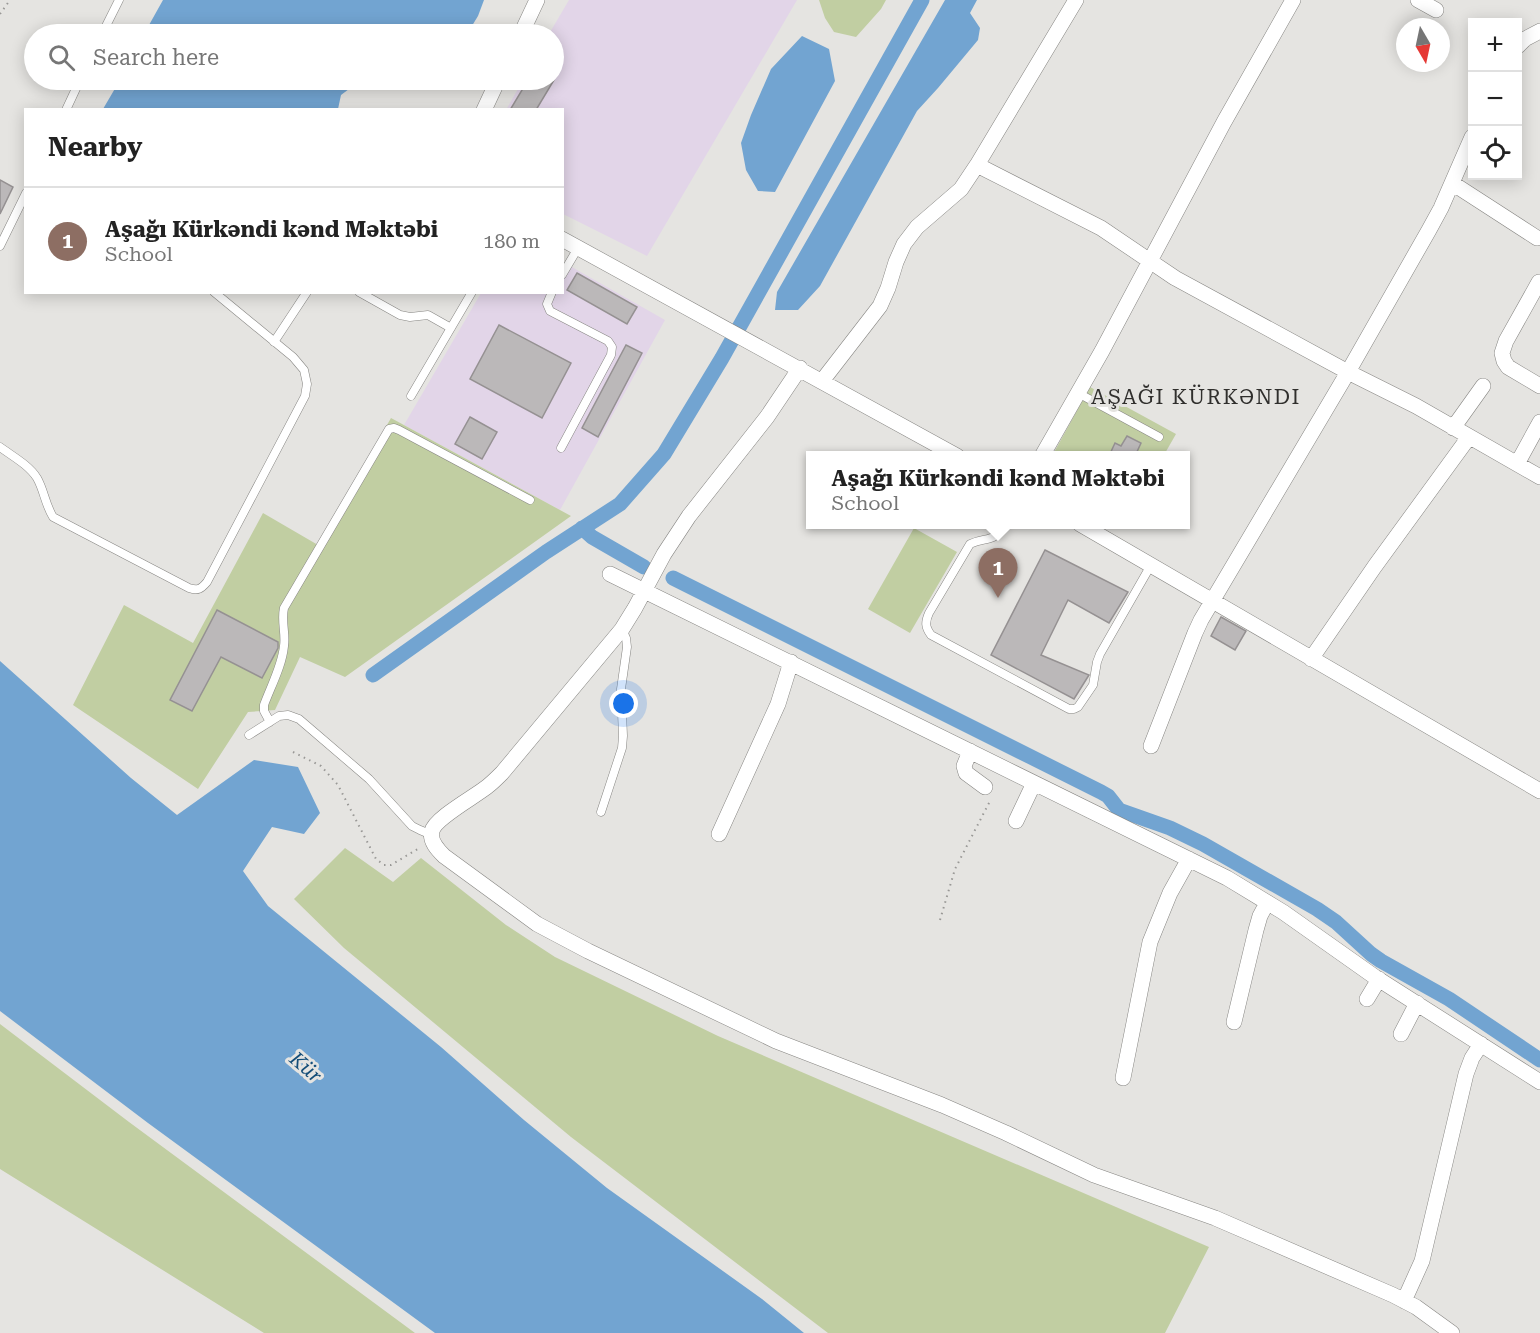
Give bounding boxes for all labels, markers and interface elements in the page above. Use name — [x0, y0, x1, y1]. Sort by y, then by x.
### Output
north arrow — [1396, 18, 1450, 72]
map controls — [1468, 18, 1522, 180]
button: + — [1468, 18, 1522, 72]
search box — [24, 24, 564, 90]
icon: search — [45, 41, 78, 74]
text: Search here — [93, 45, 219, 70]
button: − — [1468, 72, 1522, 126]
button: locate — [1468, 126, 1522, 180]
text: Nearby — [48, 132, 142, 162]
text: Aşağı Kürkəndi kənd Məktəbi — [105, 217, 438, 242]
text: 1 — [62, 229, 73, 253]
text: 180 m — [483, 229, 540, 253]
text: School — [105, 242, 173, 266]
district label: AŞAĞI KÜRKƏNDI — [1091, 384, 1301, 409]
popup — [806, 451, 1190, 529]
text: Aşağı Kürkəndi kənd Məktəbi — [831, 466, 1165, 491]
text: School — [831, 491, 899, 515]
pin: 1 — [978, 548, 1018, 598]
your location — [609, 689, 638, 718]
water label: Kür — [284, 1046, 327, 1088]

